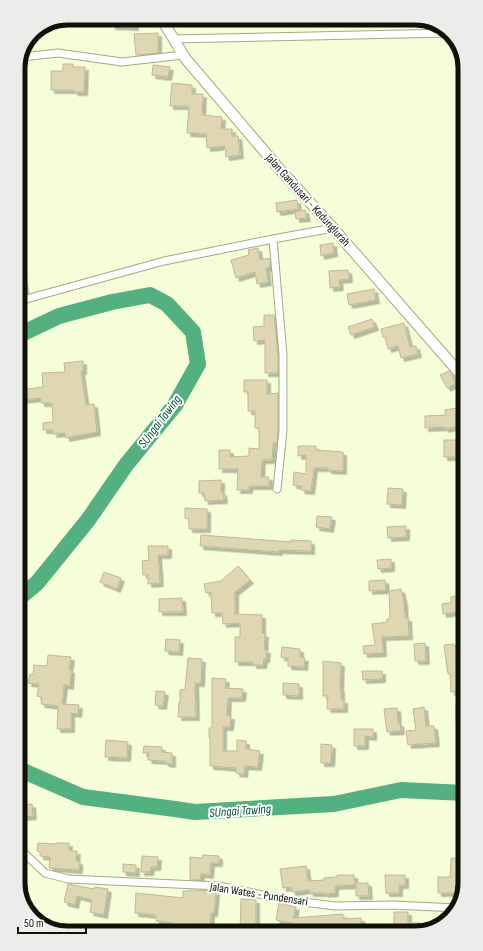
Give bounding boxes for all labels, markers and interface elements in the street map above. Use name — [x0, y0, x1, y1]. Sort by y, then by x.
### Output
street label: Jalan Gandusari - Kedunglurah — [261, 150, 353, 250]
water label: SUngai Tawing — [135, 391, 185, 451]
water label: SUngai Tawing — [209, 801, 272, 821]
street label: Jalan Wates - Pundensari — [208, 879, 309, 910]
scale bar — [18, 909, 86, 935]
text: 50 m — [24, 916, 44, 931]

